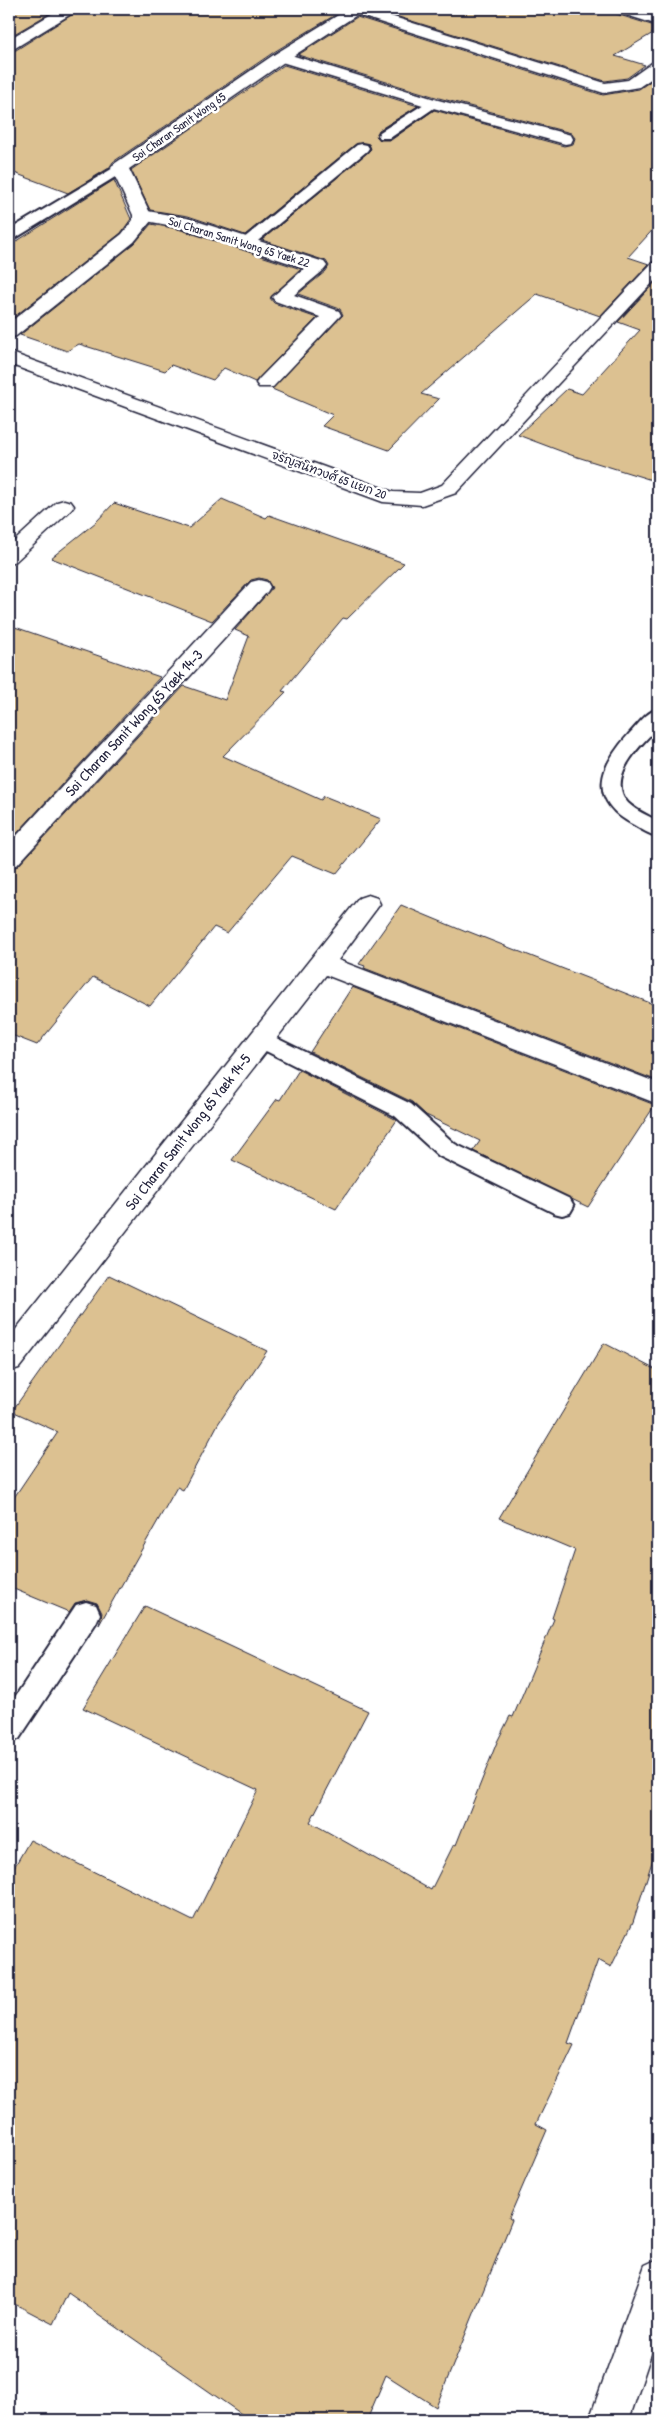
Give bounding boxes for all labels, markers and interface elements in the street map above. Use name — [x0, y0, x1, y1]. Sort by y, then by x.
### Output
street label: Soi Charan Sanit Wong 65 — [129, 88, 229, 165]
street label: Soi Charan Sanit Wong 65 Yaek 22 — [166, 212, 312, 271]
street label: จรัญสนิทวงศ์ 65 แยก 20 — [269, 446, 389, 503]
street label: Soi Charan Sanit Wong 65 Yaek 14-3 — [60, 645, 207, 801]
street label: Soi Charan Sanit Wong 65 Yaek 14-5 — [120, 1049, 256, 1214]

